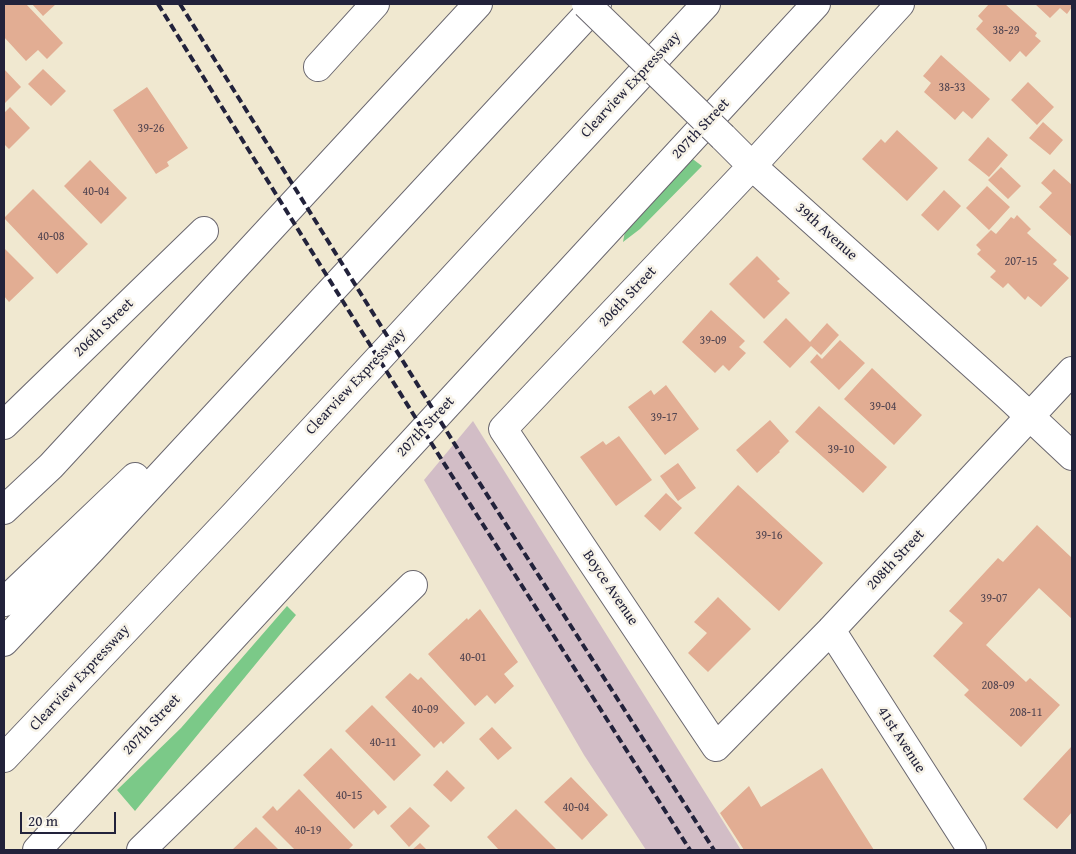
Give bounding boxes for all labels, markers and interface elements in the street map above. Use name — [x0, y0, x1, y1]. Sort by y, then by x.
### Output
house number: 38-29 — [992, 24, 1020, 38]
street label: Clearview Expressway — [577, 28, 685, 142]
house number: 38-33 — [938, 81, 966, 95]
street label: 207th Street — [668, 95, 734, 163]
house number: 39-26 — [137, 122, 165, 136]
house number: 40-04 — [82, 185, 110, 199]
street label: 39th Avenue — [791, 199, 861, 265]
house number: 40-08 — [37, 230, 65, 244]
house number: 207-15 — [1004, 255, 1038, 269]
street label: 206th Street — [595, 263, 661, 331]
street label: 206th Street — [70, 295, 138, 361]
street label: Clearview Expressway — [302, 325, 410, 439]
house number: 39-09 — [699, 334, 727, 348]
street label: 207th Street — [393, 393, 459, 461]
house number: 39-04 — [869, 400, 897, 414]
house number: 39-17 — [650, 411, 678, 425]
house number: 39-10 — [827, 443, 855, 457]
street label: 208th Street — [863, 526, 929, 594]
house number: 39-16 — [755, 529, 783, 543]
street label: Boyce Avenue — [578, 547, 642, 629]
house number: 39-07 — [980, 592, 1008, 606]
street label: Clearview Expressway — [26, 621, 134, 735]
house number: 40-01 — [459, 651, 487, 665]
house number: 208-09 — [981, 679, 1015, 693]
street label: 207th Street — [119, 691, 185, 759]
house number: 40-09 — [411, 703, 439, 717]
street label: 41st Avenue — [873, 704, 929, 776]
house number: 208-11 — [1009, 706, 1043, 720]
house number: 40-11 — [369, 736, 397, 750]
house number: 40-15 — [335, 789, 363, 803]
house number: 40-04 — [562, 801, 590, 815]
scale bar — [22, 802, 119, 834]
text: 20 m — [28, 810, 58, 831]
house number: 40-19 — [294, 824, 322, 838]

